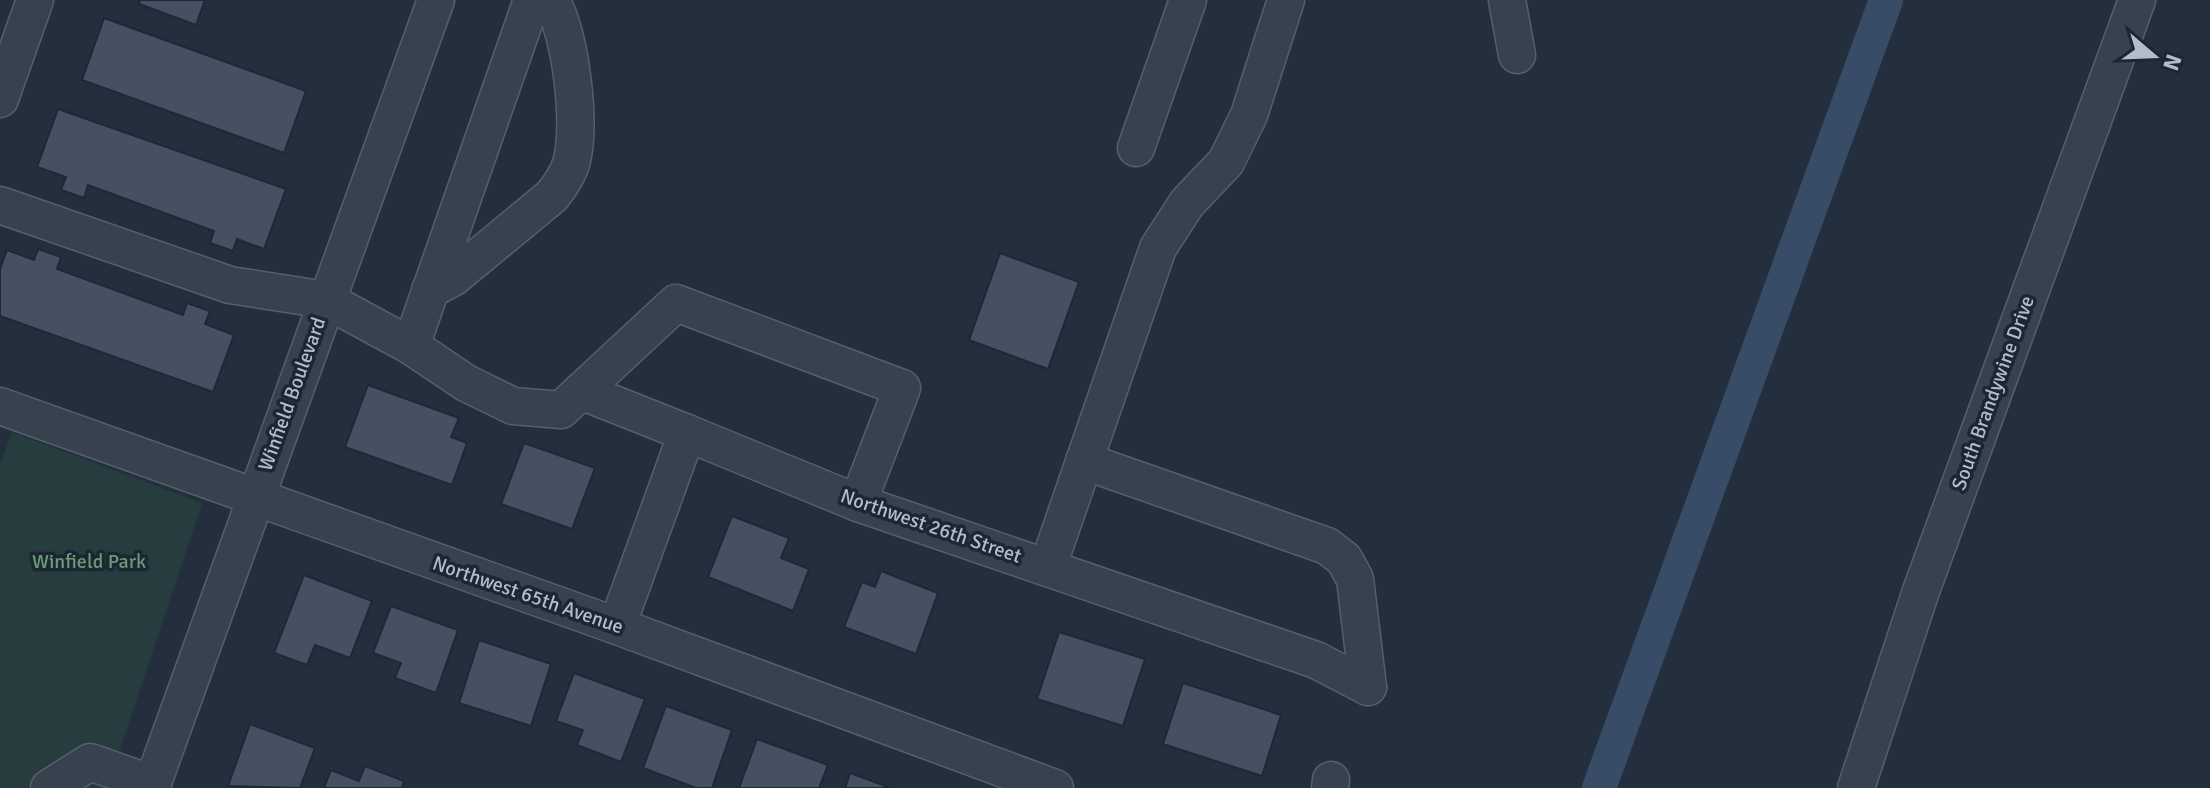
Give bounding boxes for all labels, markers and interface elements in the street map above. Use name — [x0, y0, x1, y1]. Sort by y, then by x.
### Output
north arrow — [2114, 16, 2194, 96]
text: N — [2157, 51, 2188, 74]
street label: South Brandywine Drive — [1946, 292, 2040, 494]
street label: Winfield Boulevard — [253, 314, 331, 474]
street label: Northwest 26th Street — [837, 483, 1025, 569]
park label: Winfield Park — [32, 549, 146, 574]
street label: Northwest 65th Avenue — [429, 551, 627, 639]

